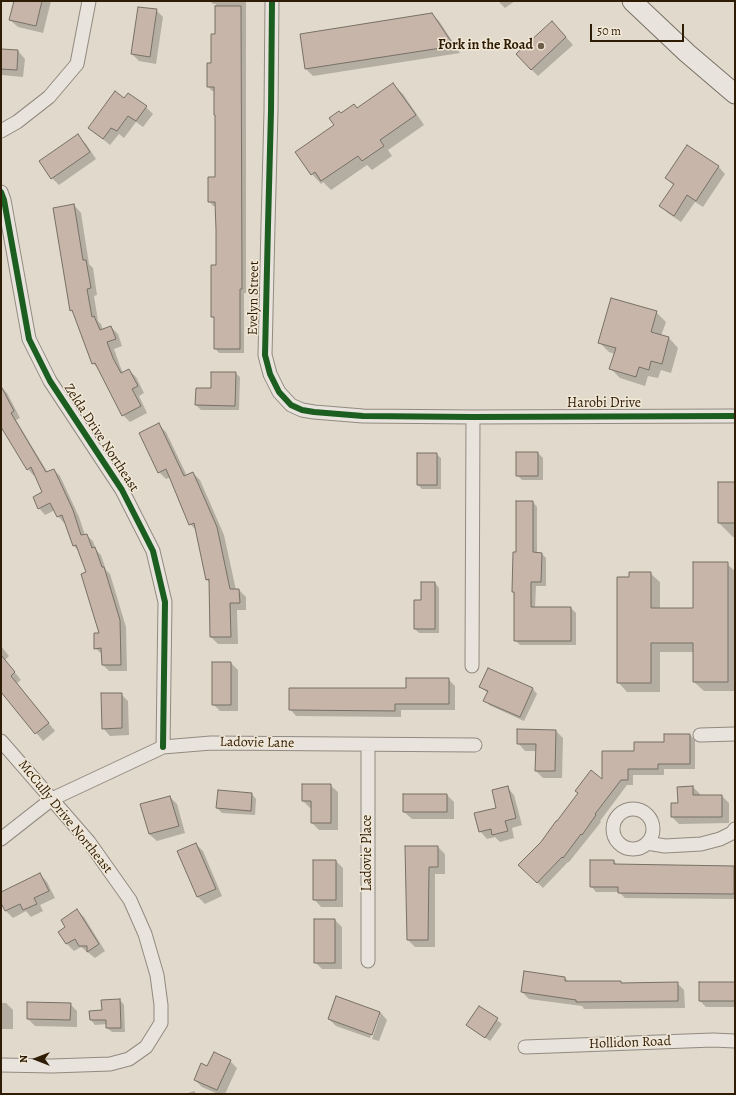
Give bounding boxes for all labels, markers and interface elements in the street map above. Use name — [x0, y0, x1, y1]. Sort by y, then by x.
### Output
scale bar — [592, 16, 686, 42]
text: 50 m — [597, 23, 621, 39]
place label: Fork in the Road — [438, 38, 533, 54]
marker: Fork in the Road — [536, 41, 546, 51]
street label: Evelyn Street — [245, 261, 263, 335]
street label: Zelda Drive Northeast — [60, 381, 142, 495]
street label: Harobi Drive — [567, 396, 641, 412]
street label: Ladovie Lane — [220, 734, 294, 752]
street label: McCully Drive Northeast — [14, 757, 116, 877]
street label: Ladovie Place — [360, 815, 376, 891]
street label: Hollidon Road — [589, 1033, 671, 1053]
north arrow — [16, 1039, 56, 1079]
text: N — [16, 1055, 31, 1063]

